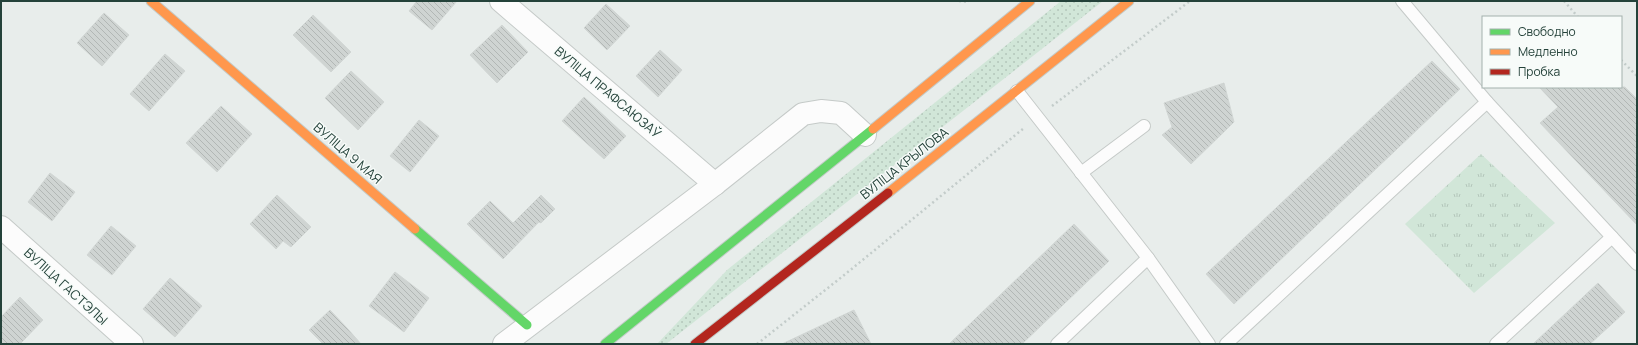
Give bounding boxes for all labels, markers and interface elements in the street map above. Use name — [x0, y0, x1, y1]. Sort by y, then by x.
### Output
legend — [1482, 16, 1622, 88]
text: Свободно — [1518, 23, 1576, 40]
street label: ВУЛІЦА ПРАФСАЮЗАЎ — [551, 42, 665, 142]
text: Медленно — [1518, 43, 1578, 60]
text: Пробка — [1518, 63, 1560, 80]
street label: ВУЛІЦА 9 МАЯ — [310, 118, 386, 188]
street label: ВУЛІЦА КРЫЛОВА — [856, 123, 952, 203]
street label: ВУЛІЦА ГАСТЭЛЫ — [20, 244, 112, 328]

